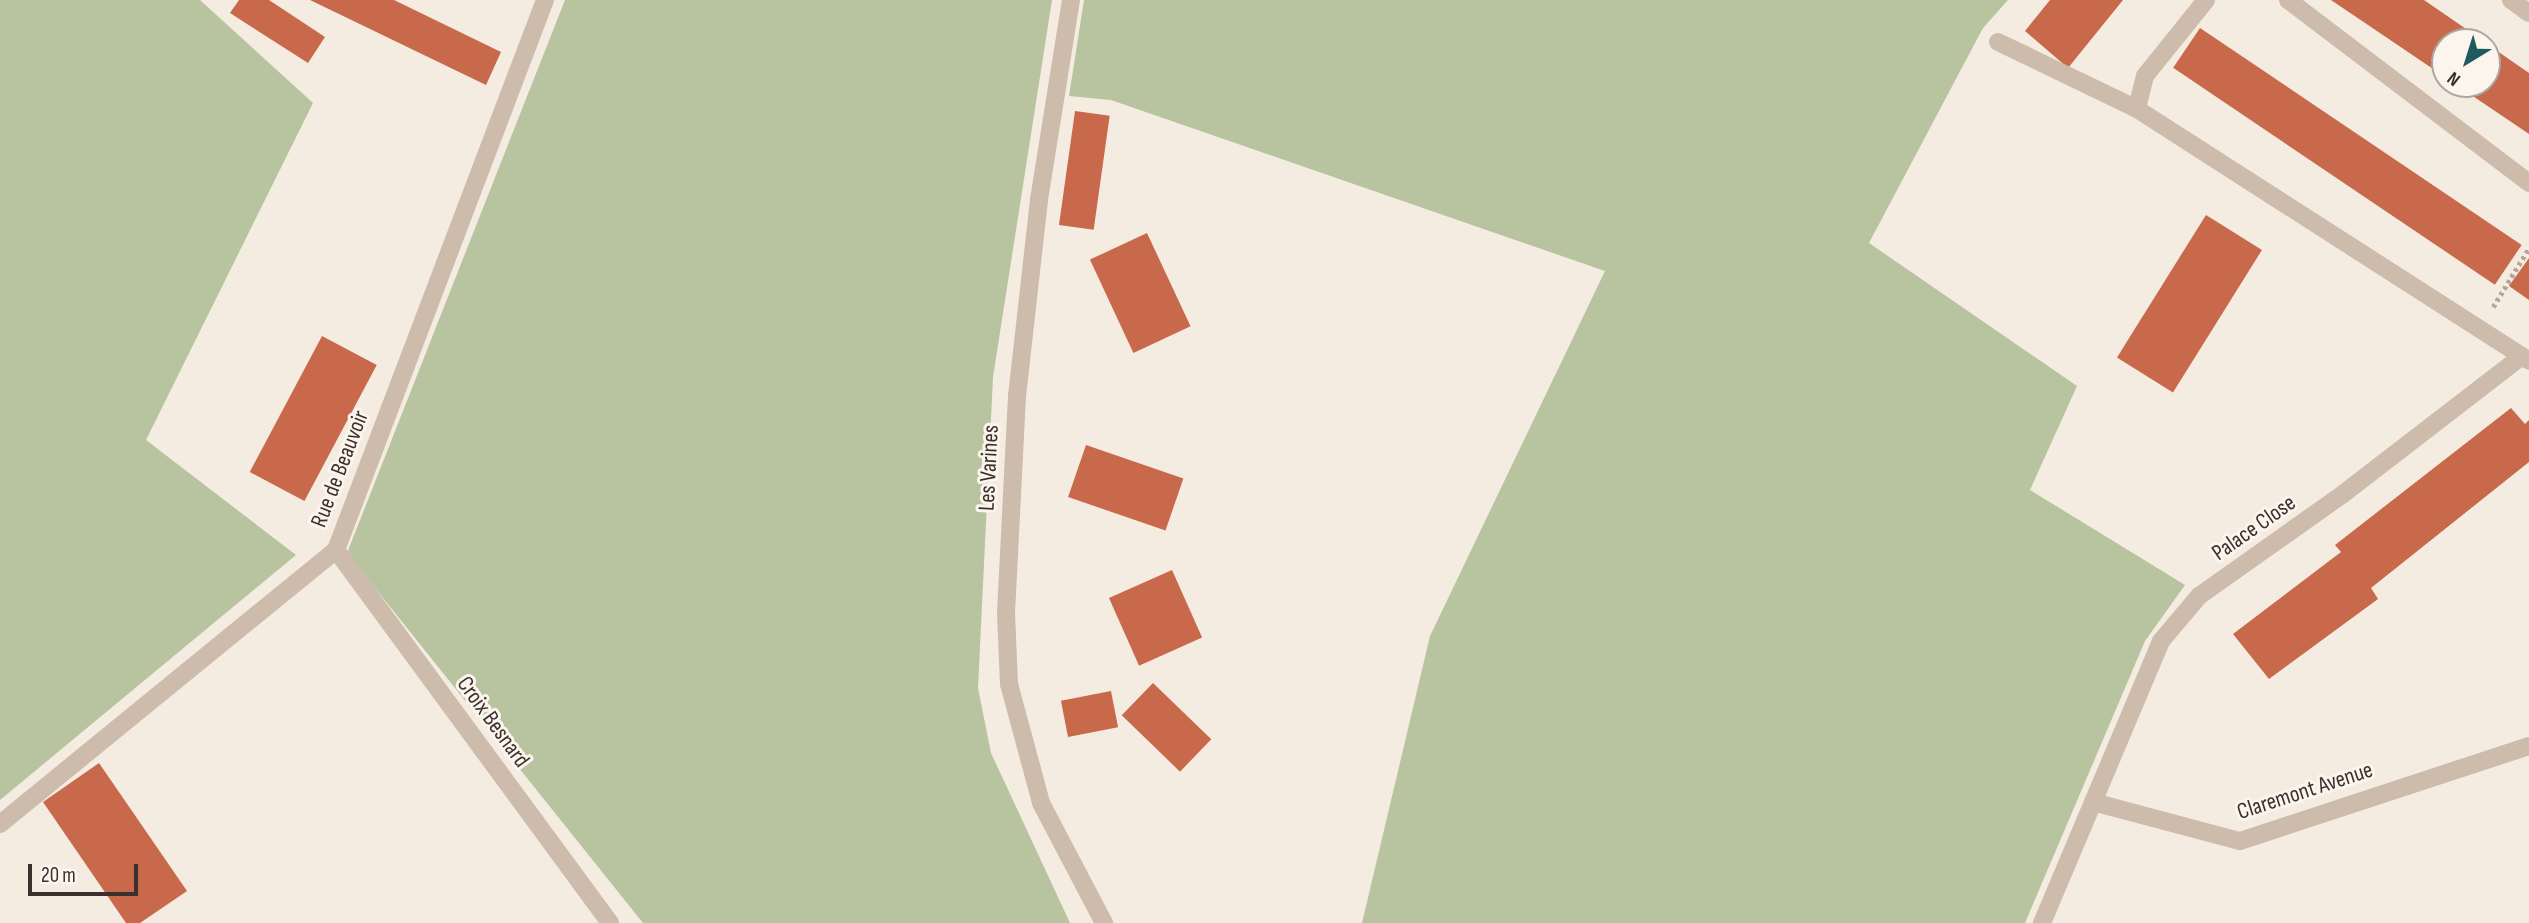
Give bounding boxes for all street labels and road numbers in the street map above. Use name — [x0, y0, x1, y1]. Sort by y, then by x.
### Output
street label: Rue de Beauvoir — [305, 407, 375, 531]
street label: Les Varines — [973, 424, 1005, 512]
street label: Palace Close — [2207, 489, 2301, 567]
street label: Croix Besnard — [451, 671, 535, 773]
street label: Claremont Avenue — [2234, 756, 2376, 826]

